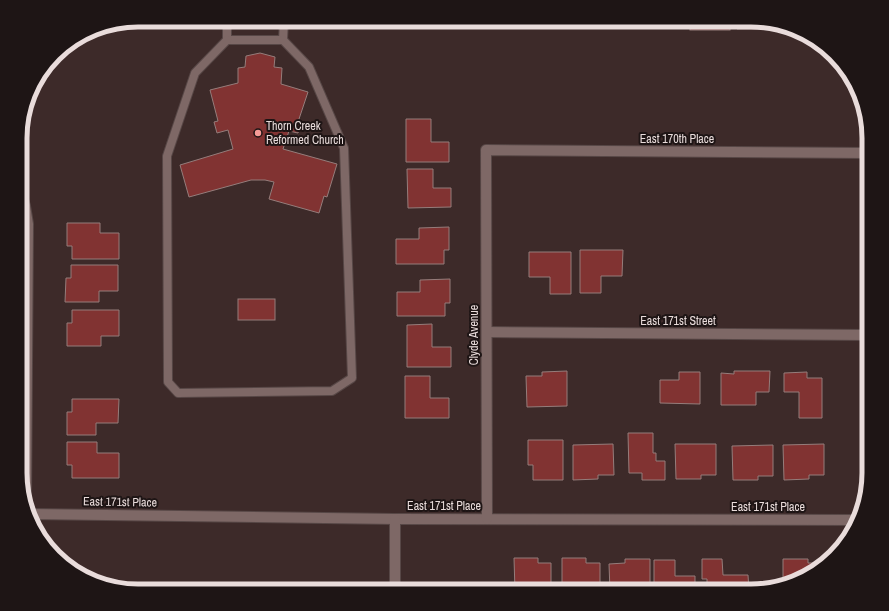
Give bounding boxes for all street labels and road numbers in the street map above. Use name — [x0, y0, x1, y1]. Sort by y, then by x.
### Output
street label: East 170th Place — [640, 131, 714, 147]
street label: Clyde Avenue — [466, 305, 482, 365]
street label: East 171st Street — [640, 313, 716, 329]
street label: East 171st Place — [83, 493, 157, 511]
street label: East 171st Place — [407, 498, 481, 514]
street label: East 171st Place — [731, 499, 805, 515]

